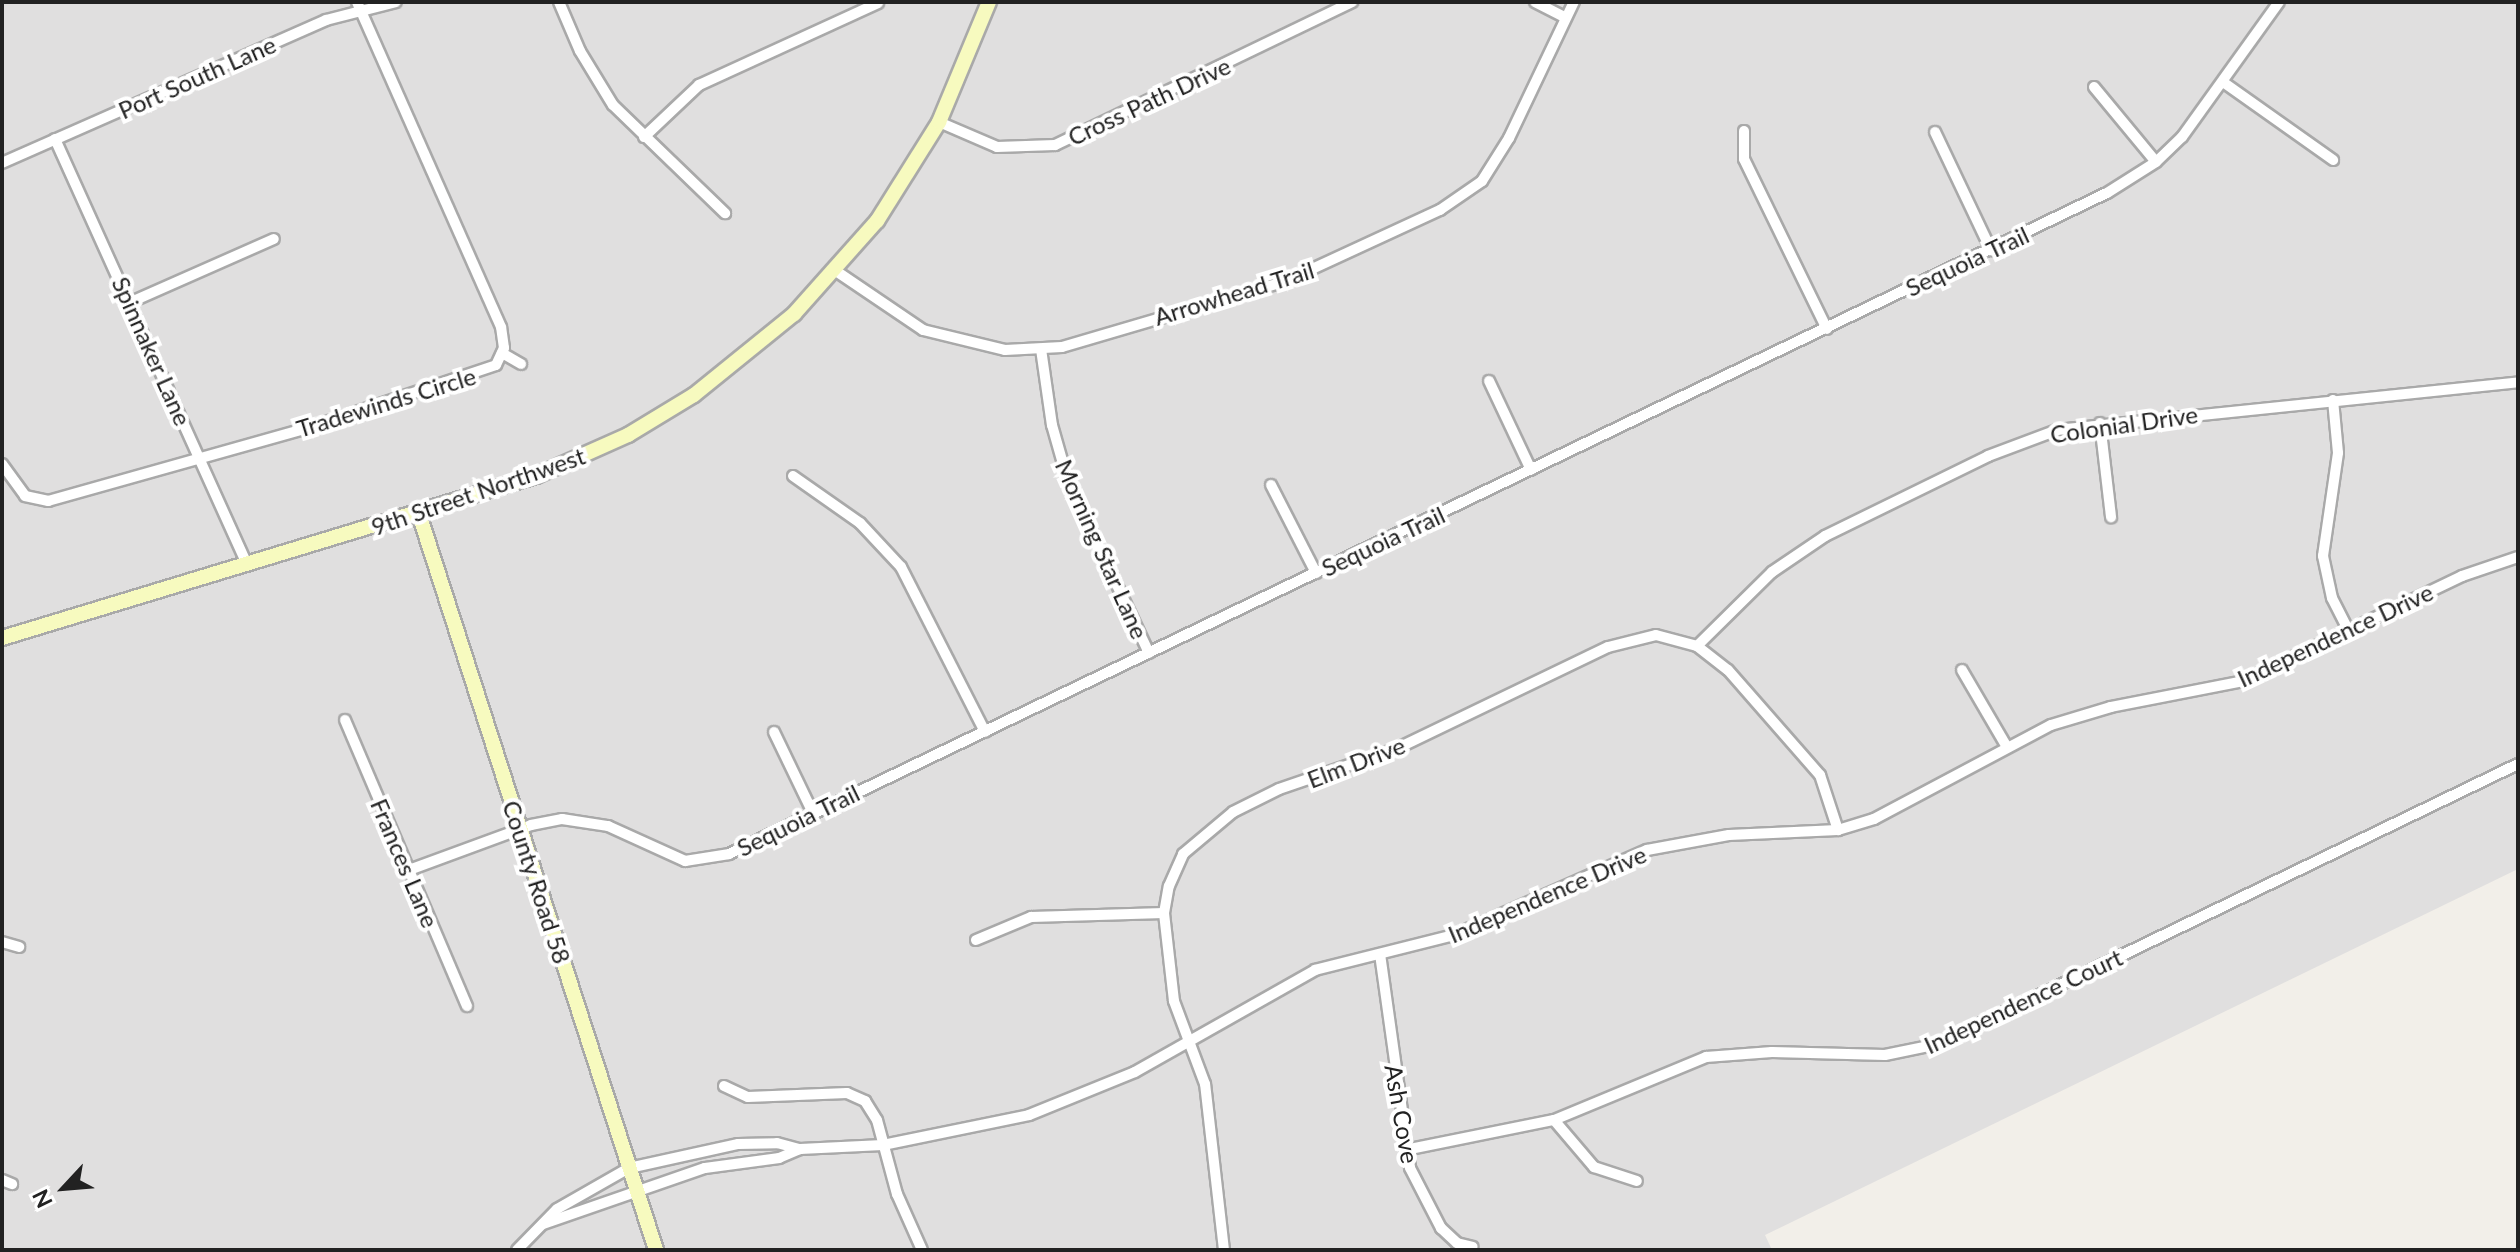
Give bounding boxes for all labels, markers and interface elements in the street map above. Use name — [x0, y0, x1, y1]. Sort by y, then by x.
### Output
street label: Port South Lane — [114, 29, 280, 125]
street label: Cross Path Drive — [1063, 51, 1235, 151]
street label: Sequoia Trail — [1901, 220, 2033, 302]
street label: Arrowhead Trail — [1150, 255, 1318, 331]
street label: Spinnaker Lane — [106, 272, 198, 430]
street label: Tradewinds Circle — [293, 361, 479, 443]
street label: Colonial Drive — [2048, 399, 2200, 449]
street label: 9th Street Northwest — [367, 441, 589, 541]
street label: Morning Star Lane — [1049, 455, 1155, 643]
street label: Sequoia Trail — [1317, 500, 1449, 582]
street label: Independence Drive — [2233, 577, 2437, 693]
street label: Elm Drive — [1303, 730, 1409, 794]
street label: Sequoia Trail — [732, 778, 864, 862]
street label: Frances Lane — [365, 794, 445, 932]
street label: County Road 58 — [497, 797, 577, 967]
street label: Independence Drive — [1444, 839, 1650, 949]
street label: Independence Court — [1919, 942, 2127, 1060]
street label: Ash Cove — [1379, 1062, 1425, 1166]
north arrow — [24, 1148, 104, 1228]
text: N — [26, 1185, 58, 1212]

